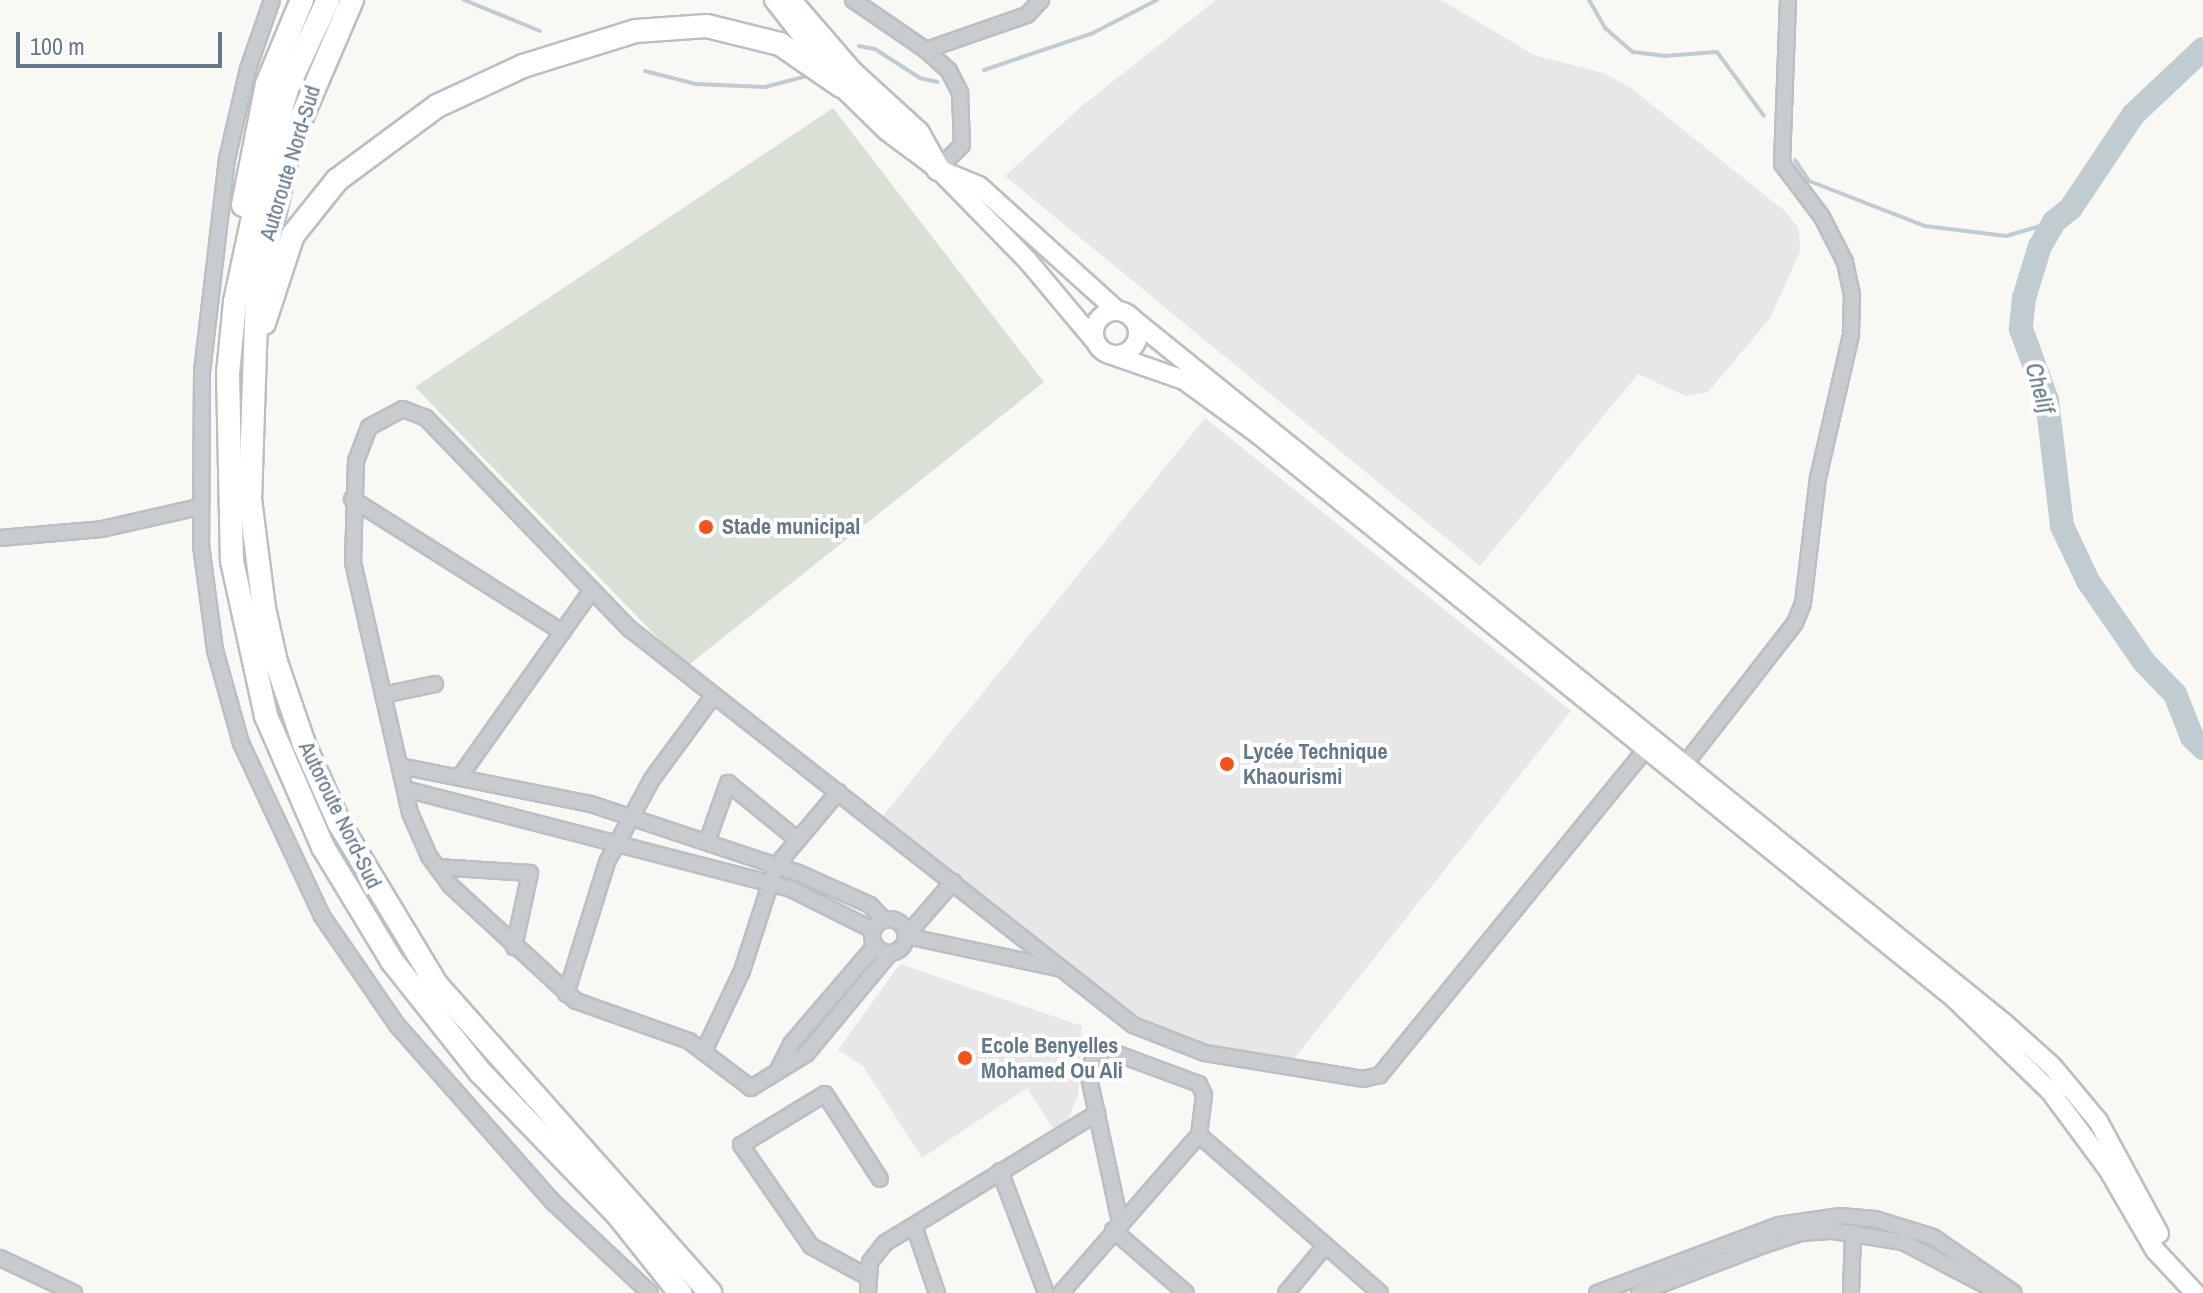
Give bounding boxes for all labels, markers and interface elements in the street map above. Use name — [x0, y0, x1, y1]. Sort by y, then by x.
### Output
scale bar — [20, 16, 226, 66]
text: 100 m — [30, 30, 85, 62]
street label: Autoroute Nord-Sud — [254, 82, 326, 244]
water label: Chelif — [2019, 359, 2061, 417]
place label: Stade municipal — [722, 514, 860, 540]
marker: Stade municipal — [697, 518, 715, 536]
street label: Autoroute Nord-Sud — [293, 737, 387, 893]
place label: Lycée Technique Khaourismi — [1243, 738, 1387, 790]
marker: Lycée Technique Khaourismi — [1218, 755, 1236, 773]
place label: Ecole Benyelles Mohamed Ou Ali — [981, 1032, 1123, 1084]
marker: Ecole Benyelles Mohamed Ou Ali — [956, 1049, 974, 1067]

